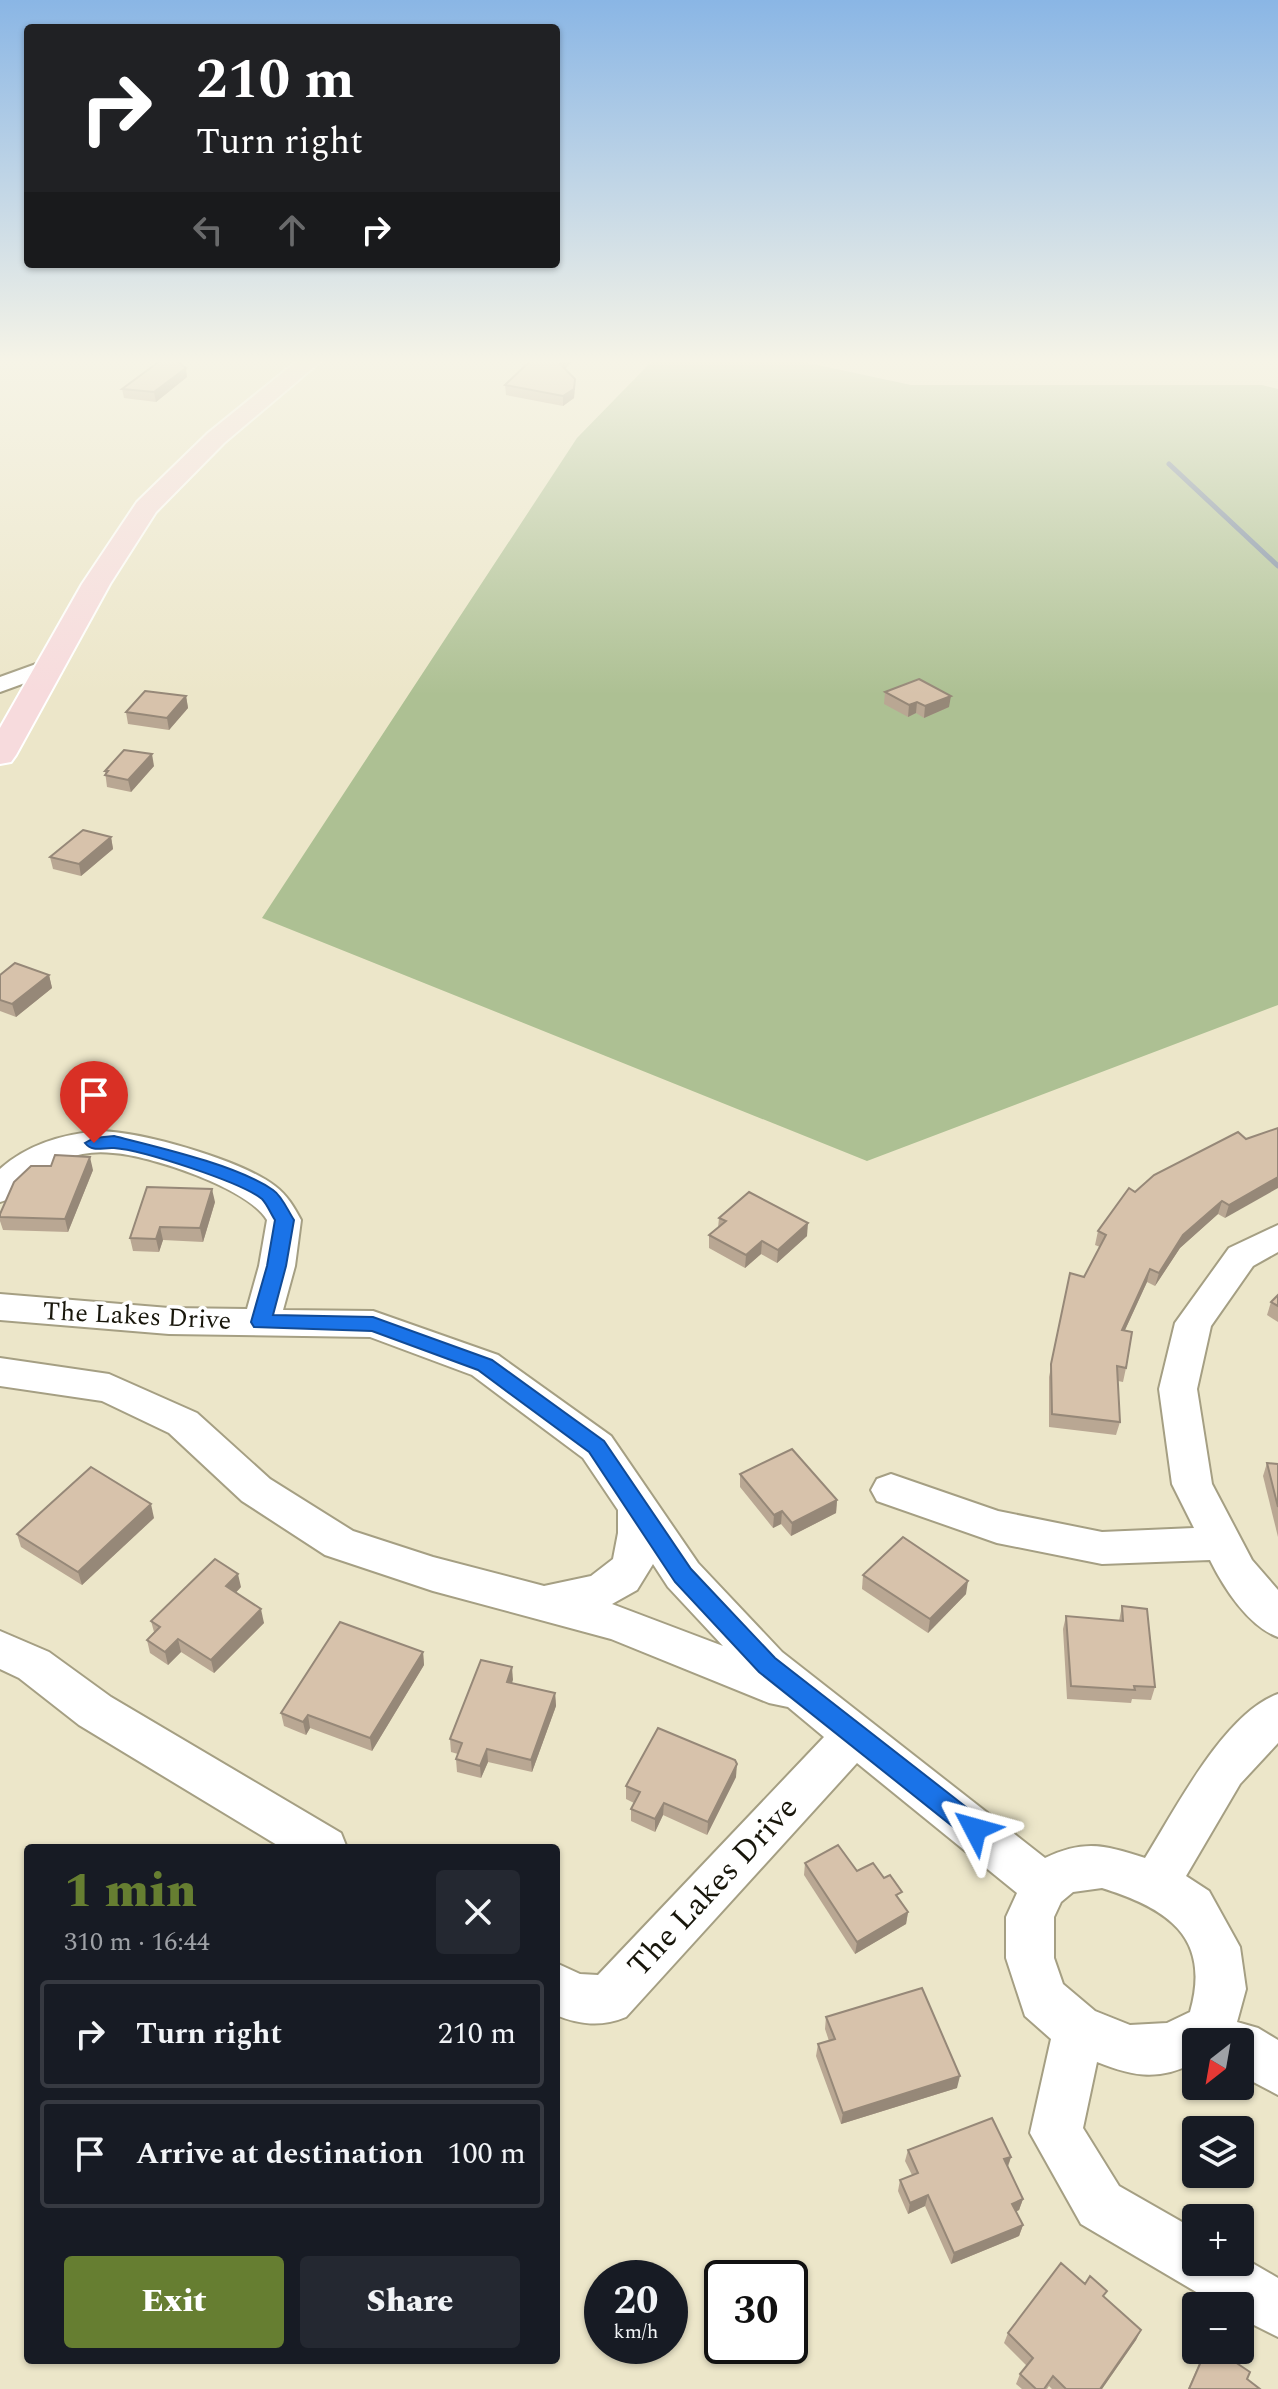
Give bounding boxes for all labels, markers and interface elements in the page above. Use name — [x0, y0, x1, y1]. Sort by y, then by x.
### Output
text: 210 m — [196, 38, 355, 123]
icon: right — [64, 56, 168, 160]
text: Turn right — [196, 115, 363, 170]
icon: left — [186, 208, 230, 252]
icon: ahead — [270, 208, 314, 252]
icon: right — [354, 208, 398, 252]
pin — [60, 1061, 128, 1143]
icon: arrive — [72, 1073, 116, 1117]
street label: The Lakes Drive — [42, 1291, 232, 1341]
street label: The Lakes Drive — [616, 1785, 810, 1989]
position arrow — [933, 1787, 1017, 1871]
text: 1 min — [64, 1855, 197, 1928]
button: close — [436, 1870, 520, 1954]
text: 310 m · 16:44 — [64, 1922, 210, 1962]
text: Turn right — [136, 2011, 282, 2057]
text: 210 m — [438, 2011, 516, 2057]
icon: right — [68, 2012, 112, 2056]
north arrow — [1182, 2028, 1254, 2100]
map controls — [1182, 2028, 1254, 2364]
button: layers — [1182, 2116, 1254, 2188]
text: Arrive at destination — [136, 2131, 423, 2177]
text: 100 m — [447, 2131, 526, 2177]
icon: arrive — [68, 2132, 112, 2176]
button: + — [1182, 2204, 1254, 2276]
button: Exit — [64, 2256, 284, 2348]
button: Share — [300, 2256, 520, 2348]
speed limit sign: 30 — [704, 2260, 808, 2364]
text: 20 — [614, 2271, 658, 2332]
button: − — [1182, 2292, 1254, 2364]
text: km/h — [614, 2317, 659, 2347]

